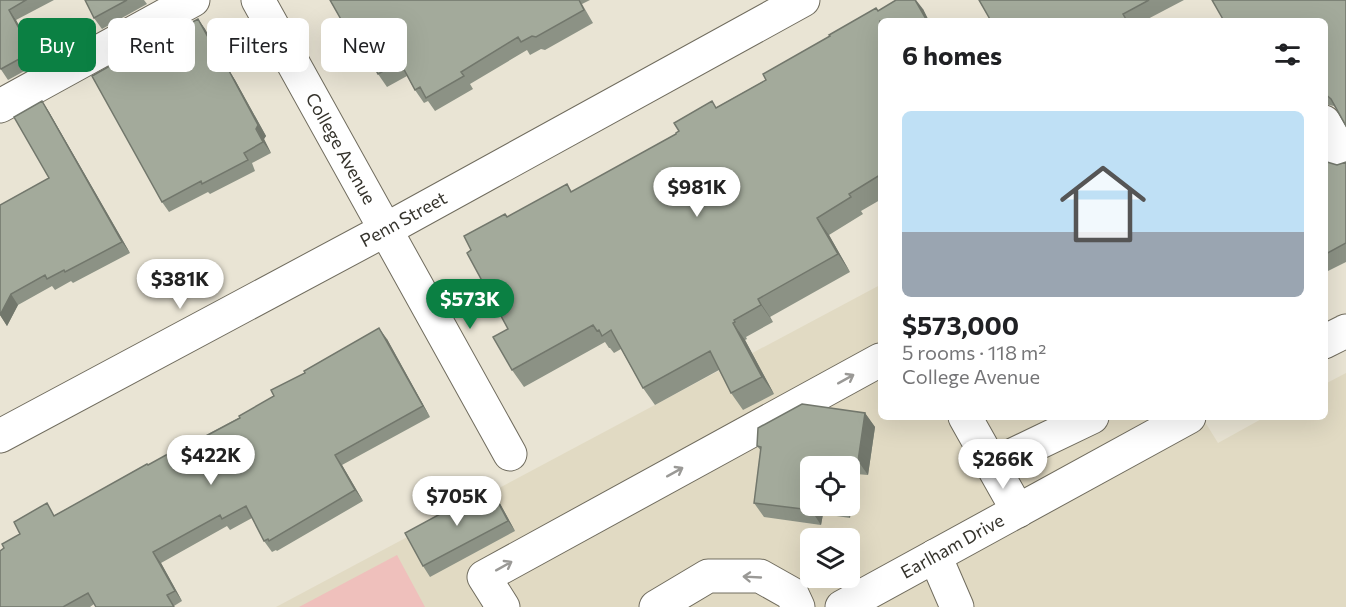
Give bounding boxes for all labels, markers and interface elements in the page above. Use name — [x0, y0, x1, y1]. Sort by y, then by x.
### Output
chip: Buy — [18, 18, 96, 72]
chip: Rent — [108, 18, 195, 72]
chip: Filters — [207, 18, 309, 72]
chip: New — [321, 18, 407, 72]
icon: filters — [1271, 38, 1304, 71]
text: 6 homes — [902, 39, 1002, 70]
street label: College Avenue — [302, 88, 381, 208]
icon: home — [1049, 150, 1157, 258]
pin: $981K — [655, 167, 739, 218]
text: $981K — [667, 174, 727, 198]
street label: Penn Street — [356, 186, 450, 251]
pin: $381K — [138, 259, 222, 310]
text: $381K — [151, 266, 209, 290]
pin: $573K — [428, 279, 512, 330]
text: $573K — [440, 286, 500, 310]
text: $573,000 — [902, 309, 1019, 340]
text: 5 rooms · 118 m² — [902, 340, 1046, 364]
text: College Avenue — [902, 364, 1040, 388]
one-way arrow — [837, 373, 855, 384]
pin: $422K — [169, 435, 253, 486]
pin: $266K — [961, 439, 1045, 490]
text: $422K — [181, 442, 241, 466]
text: $266K — [972, 446, 1034, 470]
map controls — [800, 456, 860, 588]
button: locate — [800, 456, 860, 516]
one-way arrow — [666, 466, 683, 478]
pin: $705K — [415, 476, 499, 527]
text: $705K — [426, 483, 488, 507]
street label: Earlham Drive — [897, 509, 1007, 583]
button: layers — [800, 528, 860, 588]
one-way arrow — [495, 560, 512, 572]
one-way arrow — [743, 571, 762, 582]

